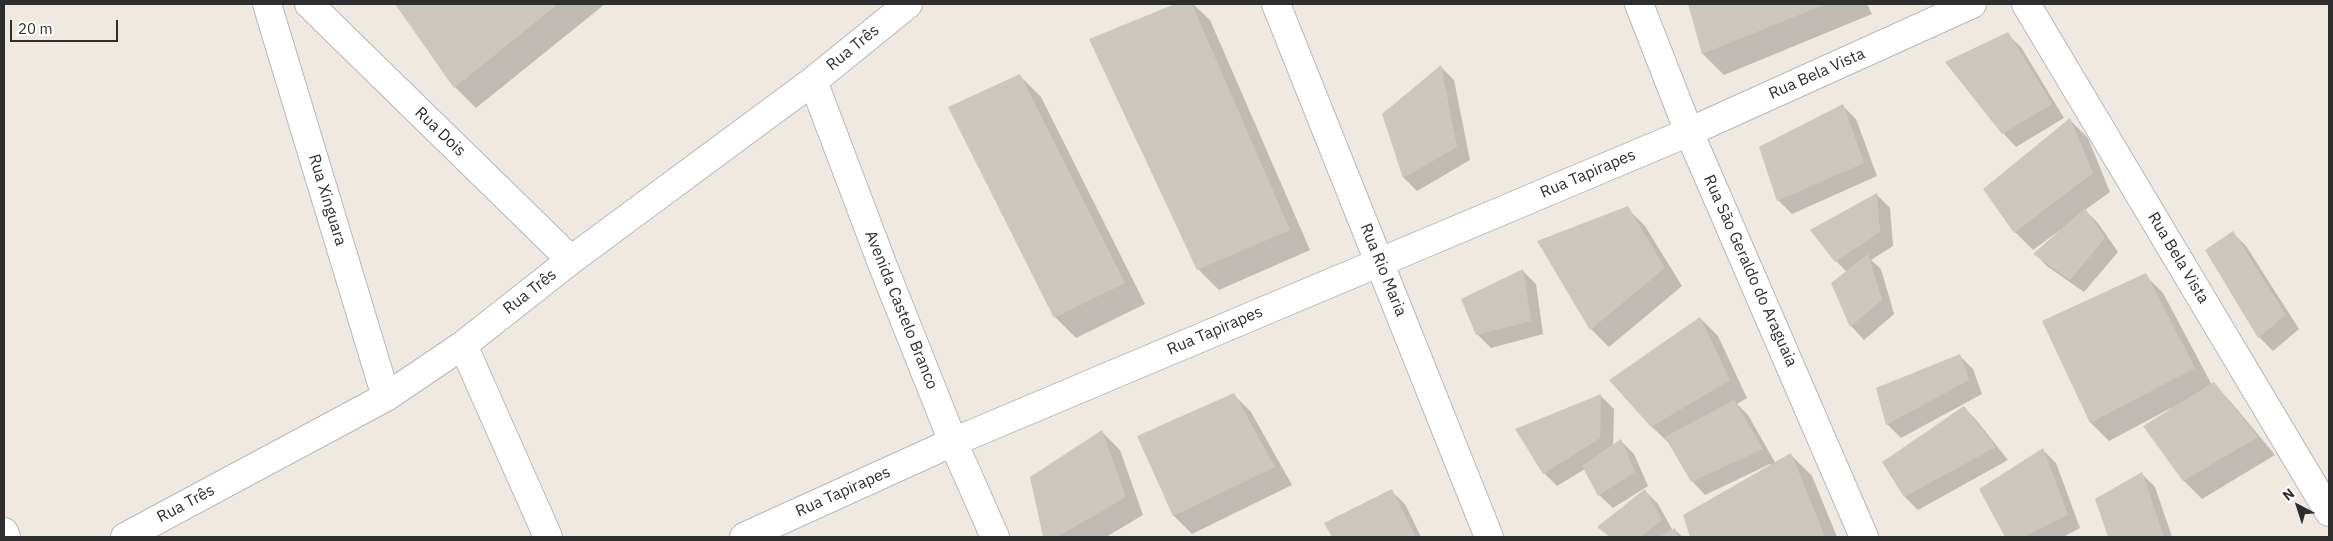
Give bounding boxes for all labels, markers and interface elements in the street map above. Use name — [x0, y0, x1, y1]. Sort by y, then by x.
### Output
scale bar — [12, 10, 120, 42]
text: 20 m — [18, 19, 53, 38]
street label: Rua Três — [823, 21, 883, 75]
street label: Rua Bela Vista — [1766, 44, 1868, 104]
street label: Rua Dois — [411, 103, 469, 161]
street label: Rua Tapirapes — [1537, 145, 1639, 203]
street label: Rua Xinguara — [304, 152, 350, 248]
street label: Rua São Geraldo do Araguaia — [1699, 172, 1801, 370]
street label: Rua Bela Vista — [2143, 209, 2213, 307]
street label: Rua Rio Maria — [1356, 221, 1410, 319]
street label: Avenida Castelo Branco — [860, 228, 942, 392]
street label: Rua Três — [499, 265, 561, 319]
street label: Rua Tapirapes — [1164, 302, 1266, 360]
street label: Rua Tapirapes — [793, 463, 893, 521]
street label: Rua Três — [154, 481, 218, 527]
north arrow — [2273, 481, 2323, 531]
text: N — [2279, 484, 2298, 505]

